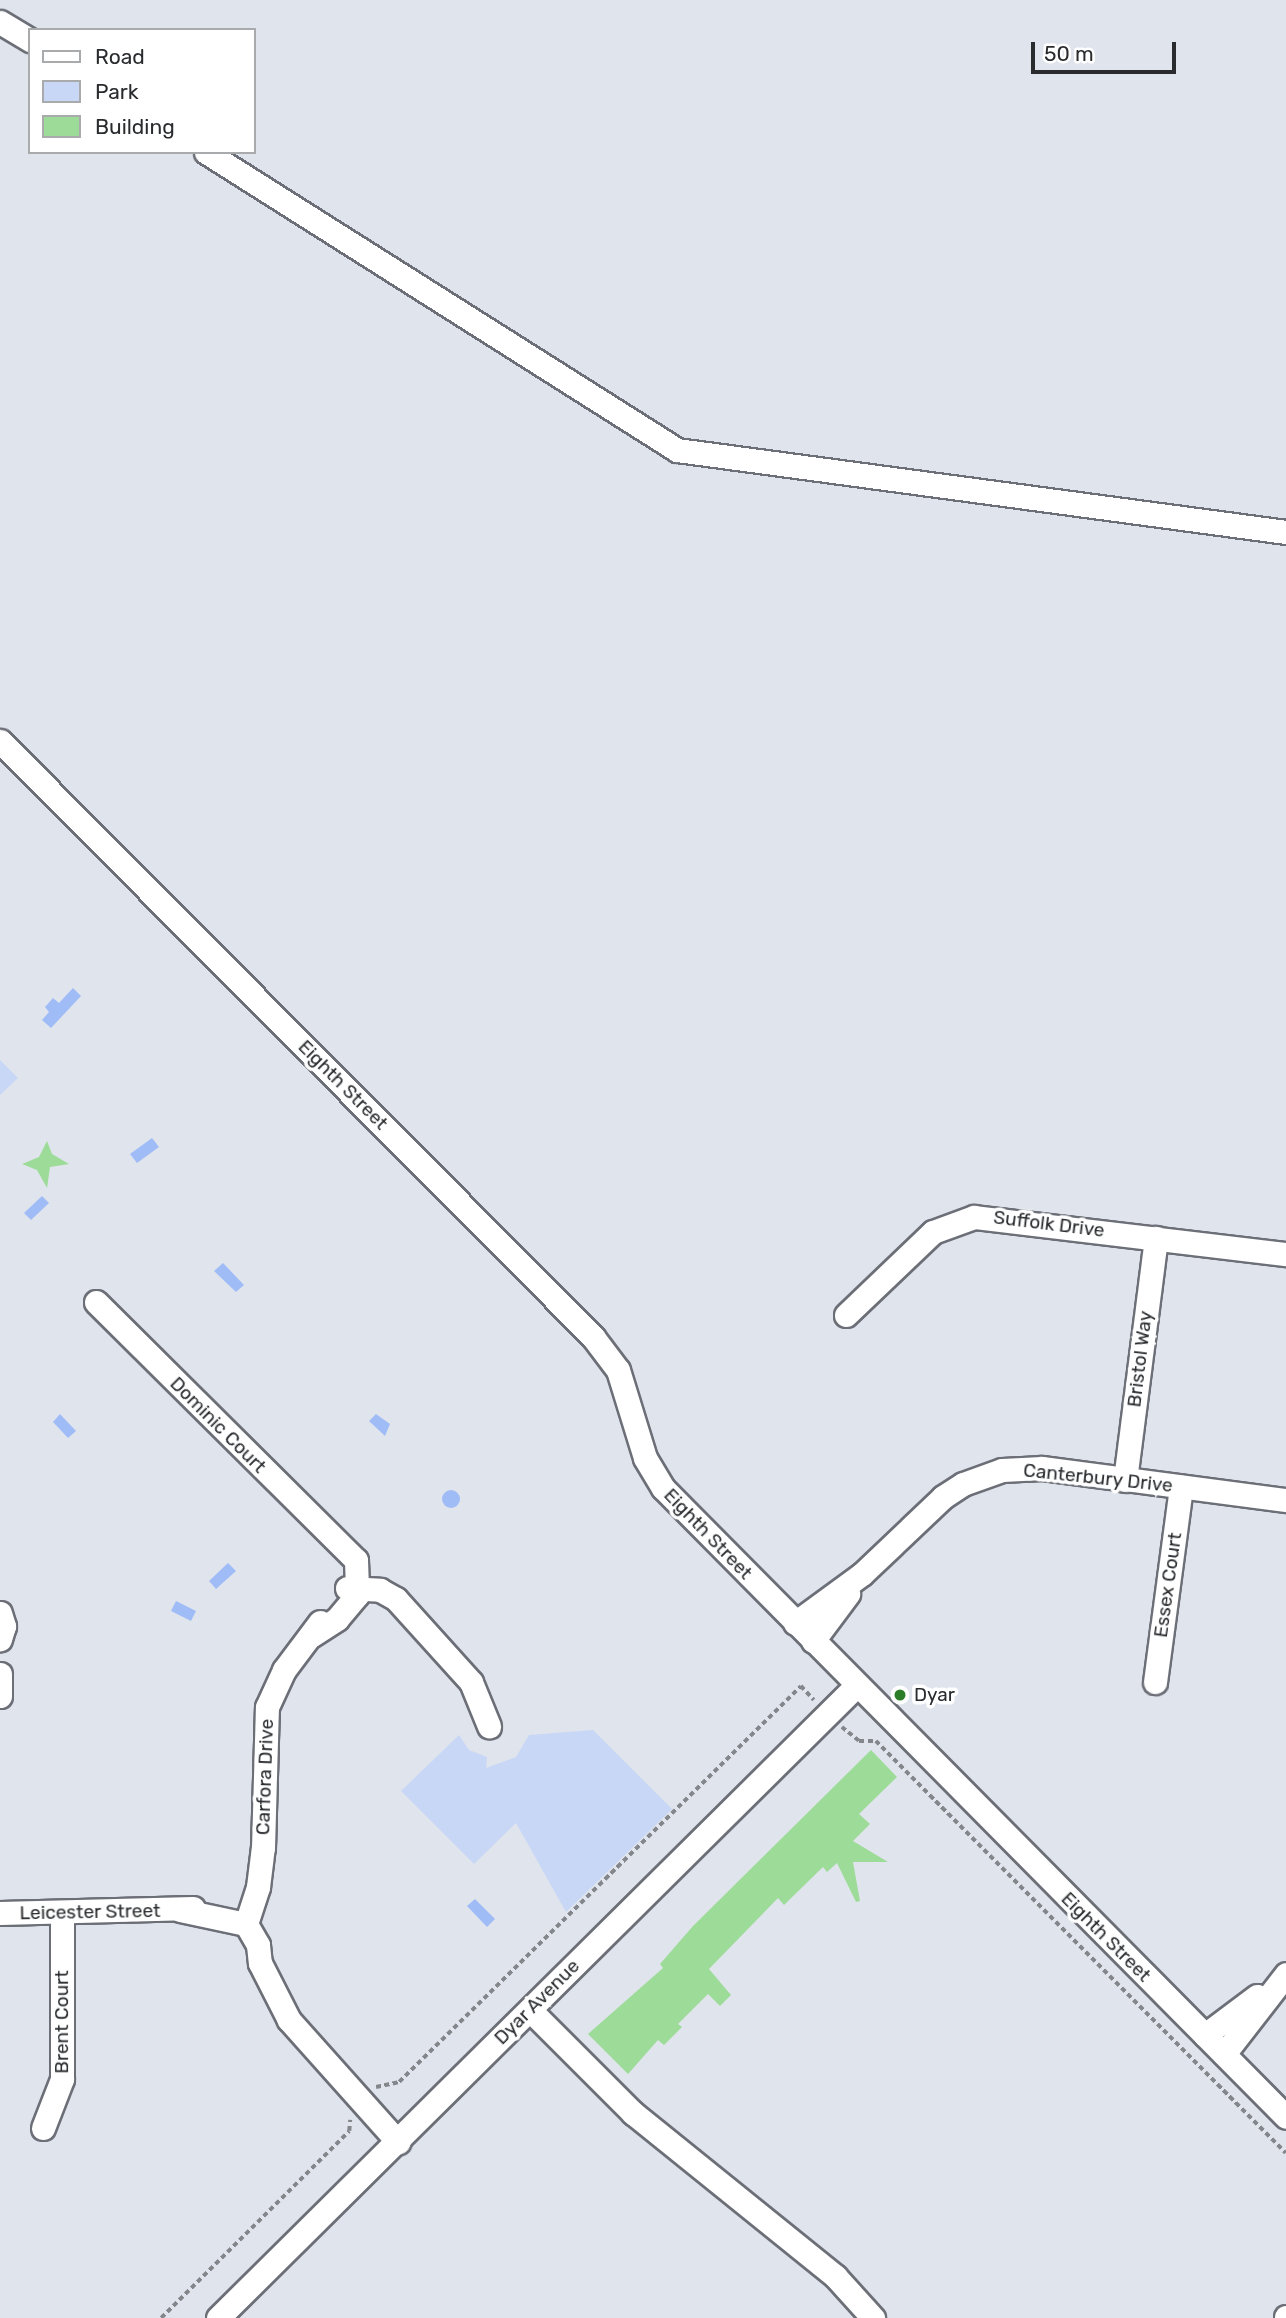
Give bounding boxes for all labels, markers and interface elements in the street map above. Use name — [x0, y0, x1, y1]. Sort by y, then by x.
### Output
legend — [28, 28, 256, 154]
scale bar — [1034, 28, 1179, 72]
text: 50 m — [1044, 41, 1094, 66]
text: Road — [95, 44, 145, 69]
text: Park — [95, 79, 139, 104]
text: Building — [95, 114, 175, 139]
street label: Eighth Street — [293, 1035, 393, 1135]
street label: Suffolk Drive — [992, 1206, 1106, 1242]
street label: Bristol Way — [1123, 1309, 1157, 1409]
street label: Dominic Court — [165, 1372, 271, 1478]
street label: Canterbury Drive — [1022, 1459, 1174, 1497]
street label: Eighth Street — [659, 1484, 757, 1584]
street label: Essex Court — [1149, 1531, 1187, 1639]
place label: Dyar — [914, 1684, 955, 1706]
marker: Dyar — [892, 1687, 908, 1703]
street label: Carfora Drive — [252, 1718, 278, 1836]
street label: Eighth Street — [1056, 1887, 1156, 1987]
street label: Leicester Street — [19, 1899, 161, 1925]
street label: Dyar Avenue — [489, 1954, 585, 2050]
street label: Brent Court — [51, 1970, 73, 2074]

